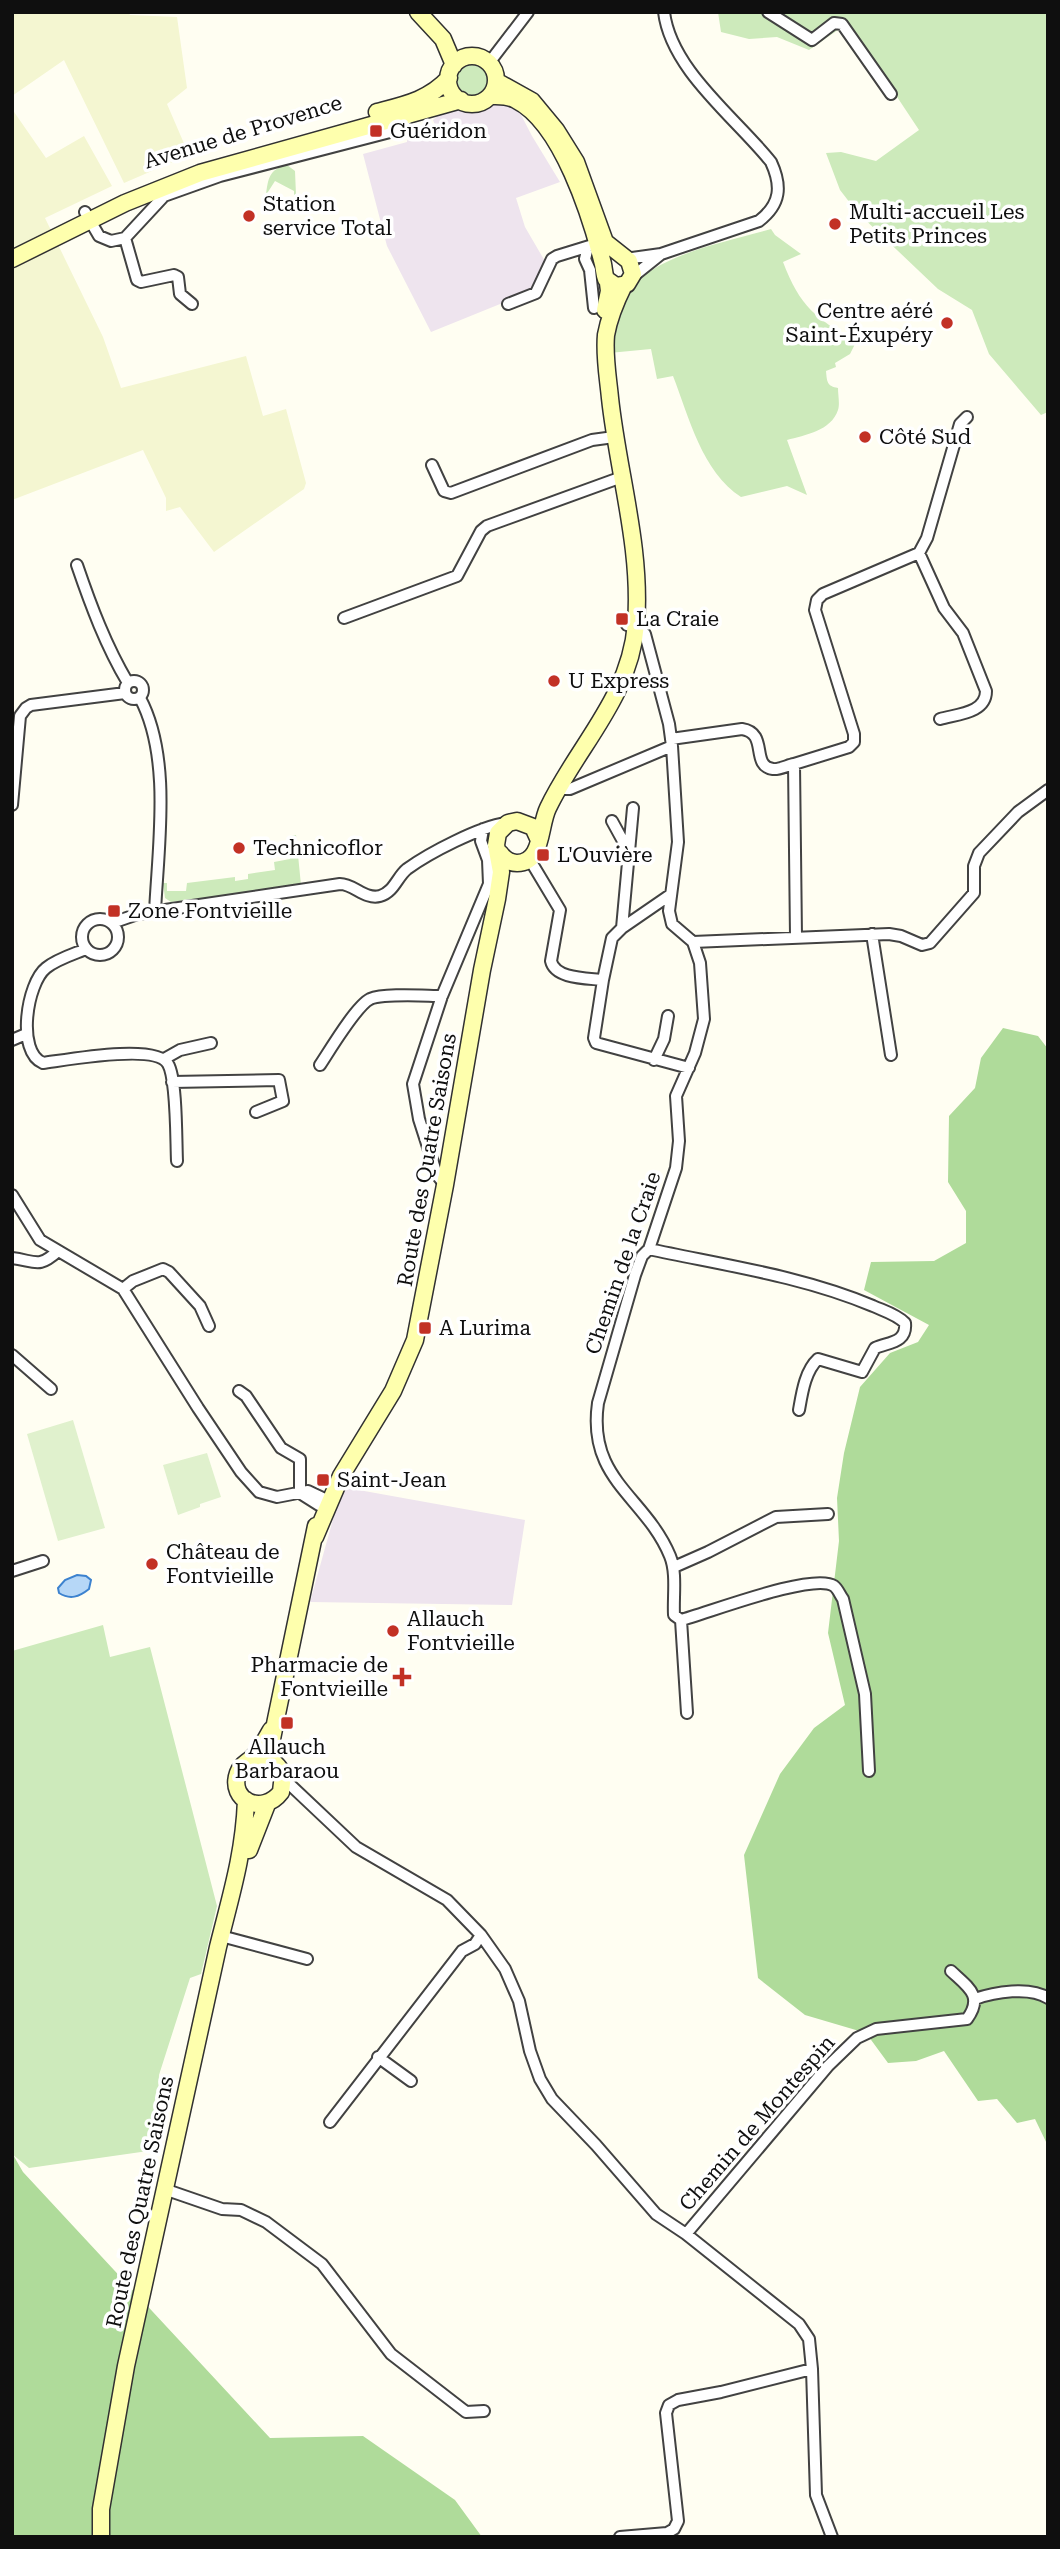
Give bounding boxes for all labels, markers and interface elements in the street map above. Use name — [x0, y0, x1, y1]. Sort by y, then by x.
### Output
street label: Avenue de Provence — [141, 90, 345, 174]
place label: Guéridon — [390, 119, 487, 143]
marker: Guéridon — [368, 123, 384, 139]
place label: Station service Total — [263, 192, 393, 240]
place label: Multi-accueil Les Petits Princes — [849, 200, 1025, 248]
marker: Station service Total — [241, 208, 257, 224]
marker: Multi-accueil Les Petits Princes — [827, 216, 843, 232]
place label: Centre aéré Saint-Éxupéry — [786, 299, 934, 347]
marker: Centre aéré Saint-Éxupéry — [939, 315, 955, 331]
place label: Côté Sud — [879, 425, 972, 449]
marker: Côté Sud — [857, 429, 873, 445]
place label: La Craie — [636, 607, 719, 631]
marker: La Craie — [614, 611, 630, 627]
place label: U Express — [568, 669, 669, 693]
marker: U Express — [546, 673, 562, 689]
place label: Technicoflor — [253, 836, 383, 860]
marker: Technicoflor — [231, 840, 247, 856]
place label: L'Ouvière — [557, 843, 653, 867]
marker: L'Ouvière — [535, 847, 551, 863]
place label: Zone Fontvieille — [128, 899, 292, 923]
marker: Zone Fontvieille — [106, 903, 122, 919]
street label: Route des Quatre Saisons — [393, 1031, 461, 1289]
street label: Chemin de la Craie — [580, 1169, 666, 1357]
place label: A Lurima — [439, 1316, 532, 1340]
marker: A Lurima — [417, 1320, 433, 1336]
place label: Saint-Jean — [337, 1468, 447, 1492]
marker: Saint-Jean — [315, 1472, 331, 1488]
place label: Château de Fontvieille — [166, 1540, 280, 1588]
marker: Château de Fontvieille — [144, 1556, 160, 1572]
place label: Allauch Fontvieille — [407, 1607, 515, 1655]
marker: Allauch Fontvieille — [385, 1623, 401, 1639]
place label: Pharmacie de Fontvieille — [250, 1653, 388, 1701]
marker: Pharmacie de Fontvieille — [394, 1669, 410, 1685]
marker: Allauch Barbaraou — [279, 1715, 295, 1731]
place label: Allauch Barbaraou — [235, 1735, 339, 1783]
street label: Chemin de Montespin — [674, 2030, 840, 2216]
street label: Route des Quatre Saisons — [102, 2074, 178, 2330]

